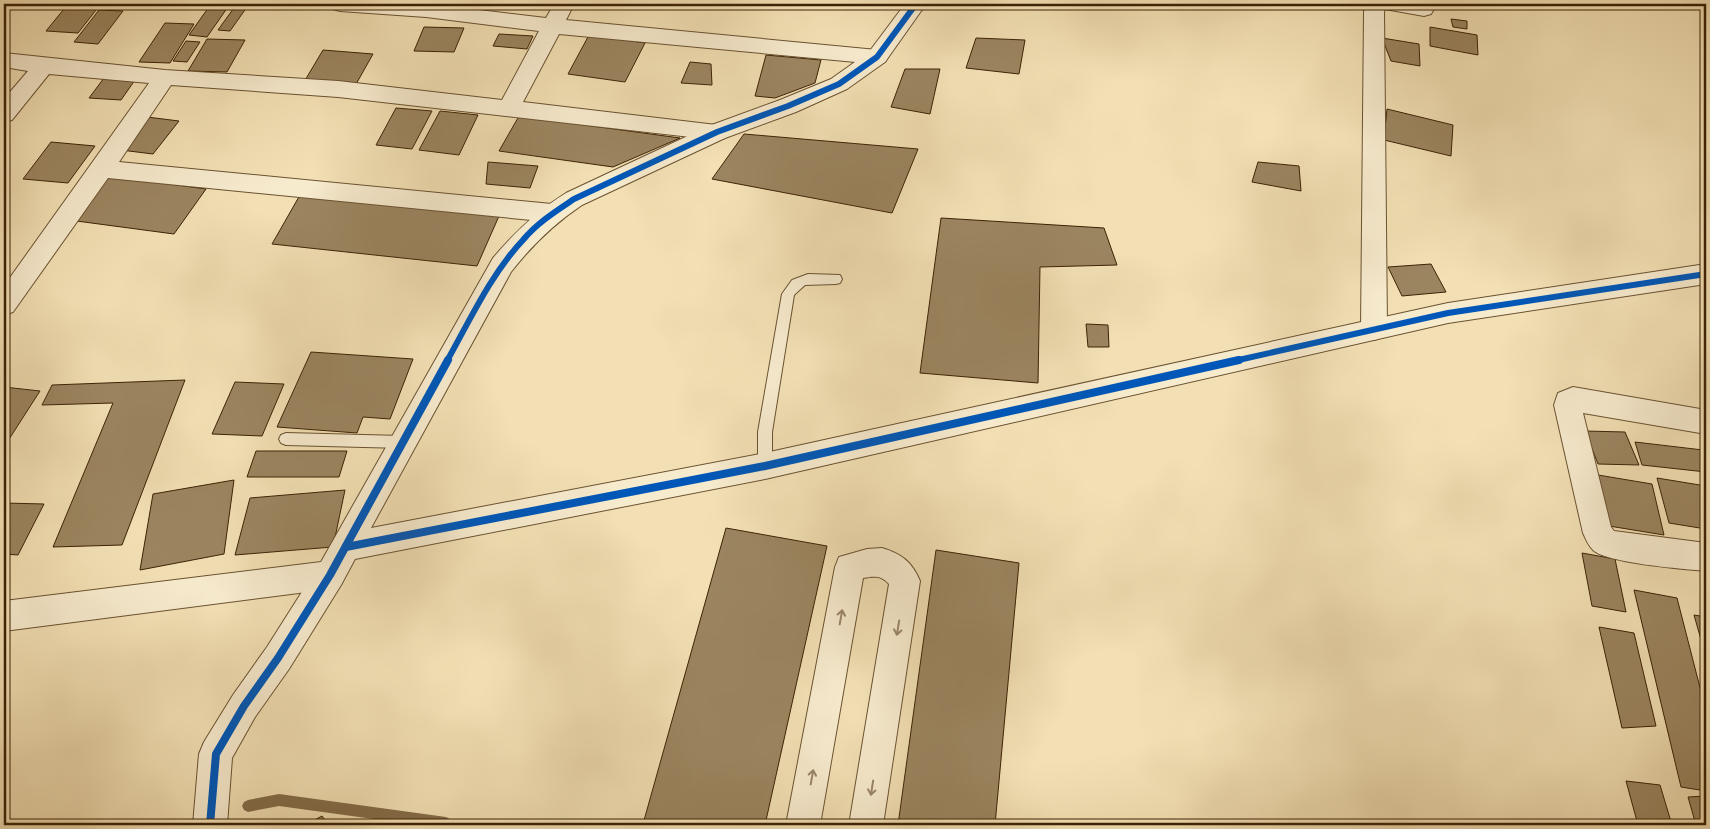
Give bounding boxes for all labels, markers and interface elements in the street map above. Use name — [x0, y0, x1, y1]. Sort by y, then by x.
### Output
one-way arrow — [837, 610, 847, 626]
one-way arrow — [892, 619, 902, 635]
one-way arrow — [807, 770, 817, 786]
one-way arrow — [867, 780, 877, 796]

